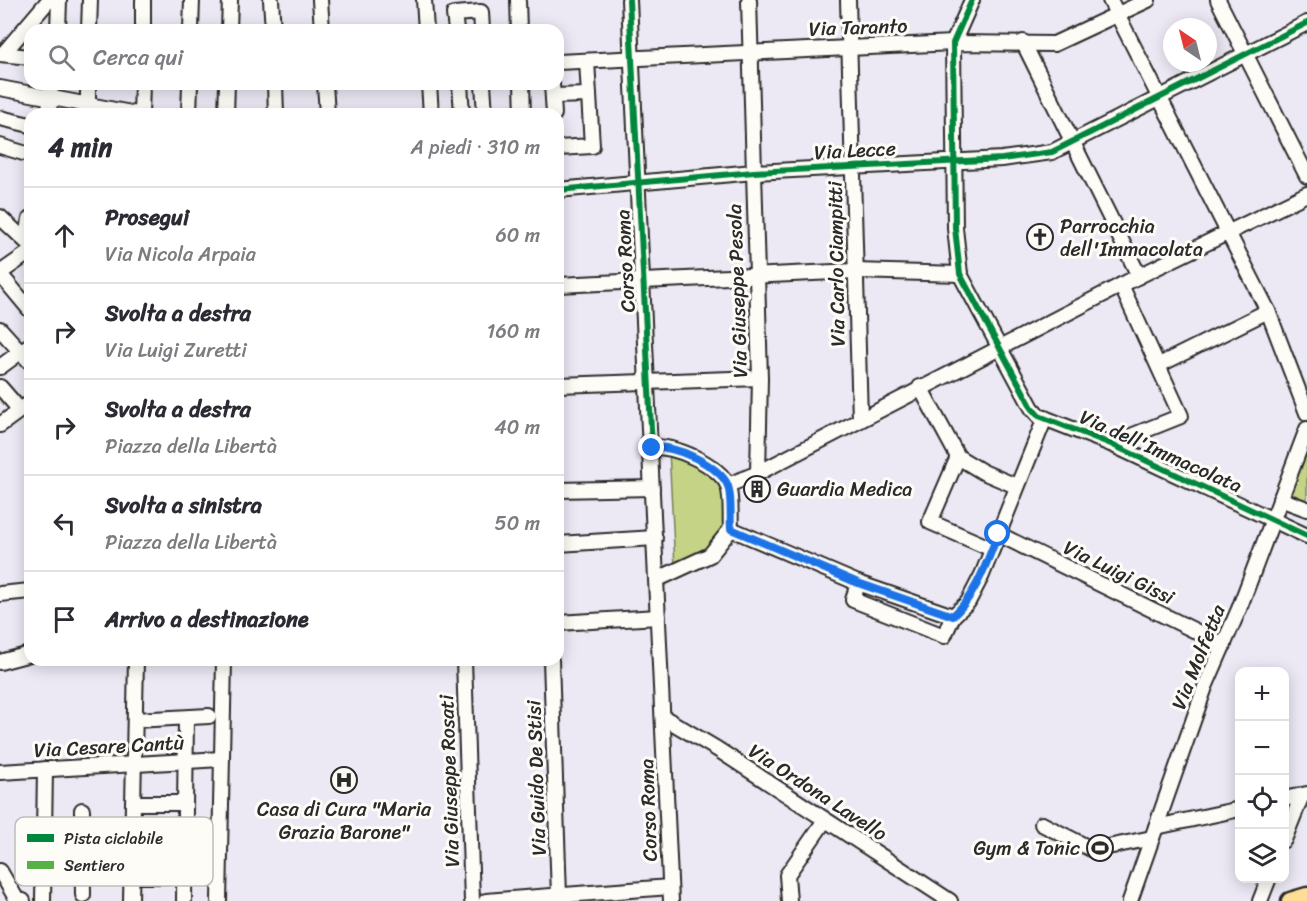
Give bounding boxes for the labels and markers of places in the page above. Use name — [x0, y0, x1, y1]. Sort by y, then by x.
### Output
place label: Parrocchia dell'Immacolata — [1060, 209, 1203, 267]
church icon: Parrocchia dell'Immacolata — [1025, 222, 1055, 252]
place label: Guardia Medica — [777, 472, 912, 507]
building icon: Guardia Medica — [742, 474, 772, 504]
hospital icon: Casa di Cura "Maria Grazia Barone" — [329, 765, 359, 795]
place label: Casa di Cura "Maria Grazia Barone" — [257, 792, 432, 850]
place label: Gym & Tonic — [973, 831, 1080, 866]
sports icon: Gym & Tonic — [1085, 833, 1115, 863]

